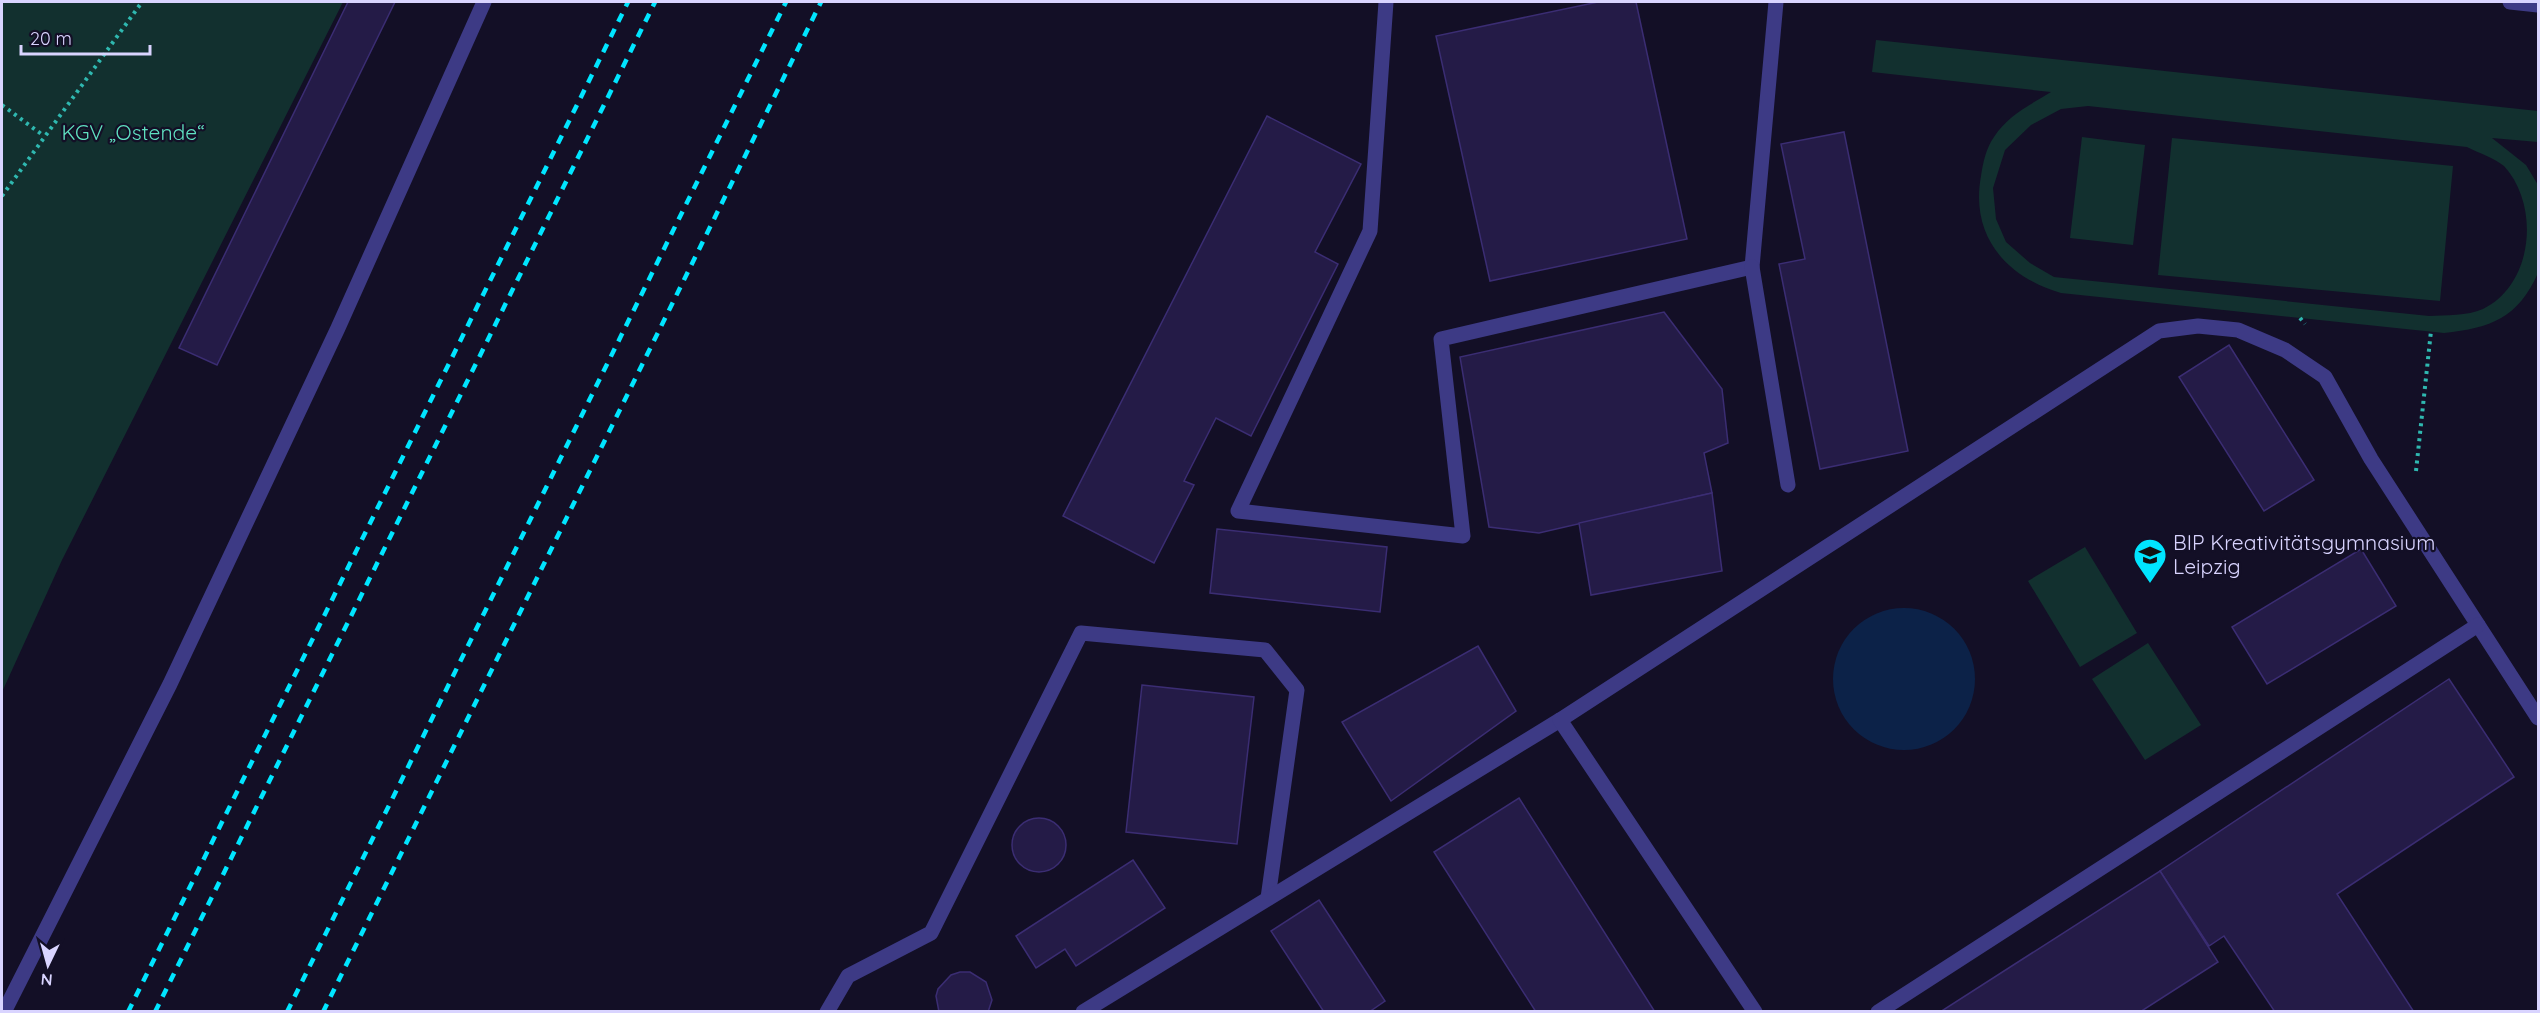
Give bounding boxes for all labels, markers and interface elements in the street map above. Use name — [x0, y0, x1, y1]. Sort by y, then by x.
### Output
scale bar — [21, 18, 150, 56]
text: 20 m — [30, 27, 72, 50]
park label: KGV „Ostende“ — [61, 119, 205, 145]
place label: BIP Kreativitätsgymnasium Leipzig — [2173, 529, 2435, 579]
school or university icon: BIP Kreativitätsgymnasium Leipzig — [2132, 537, 2168, 584]
north arrow — [18, 935, 78, 995]
text: N — [40, 969, 53, 990]

